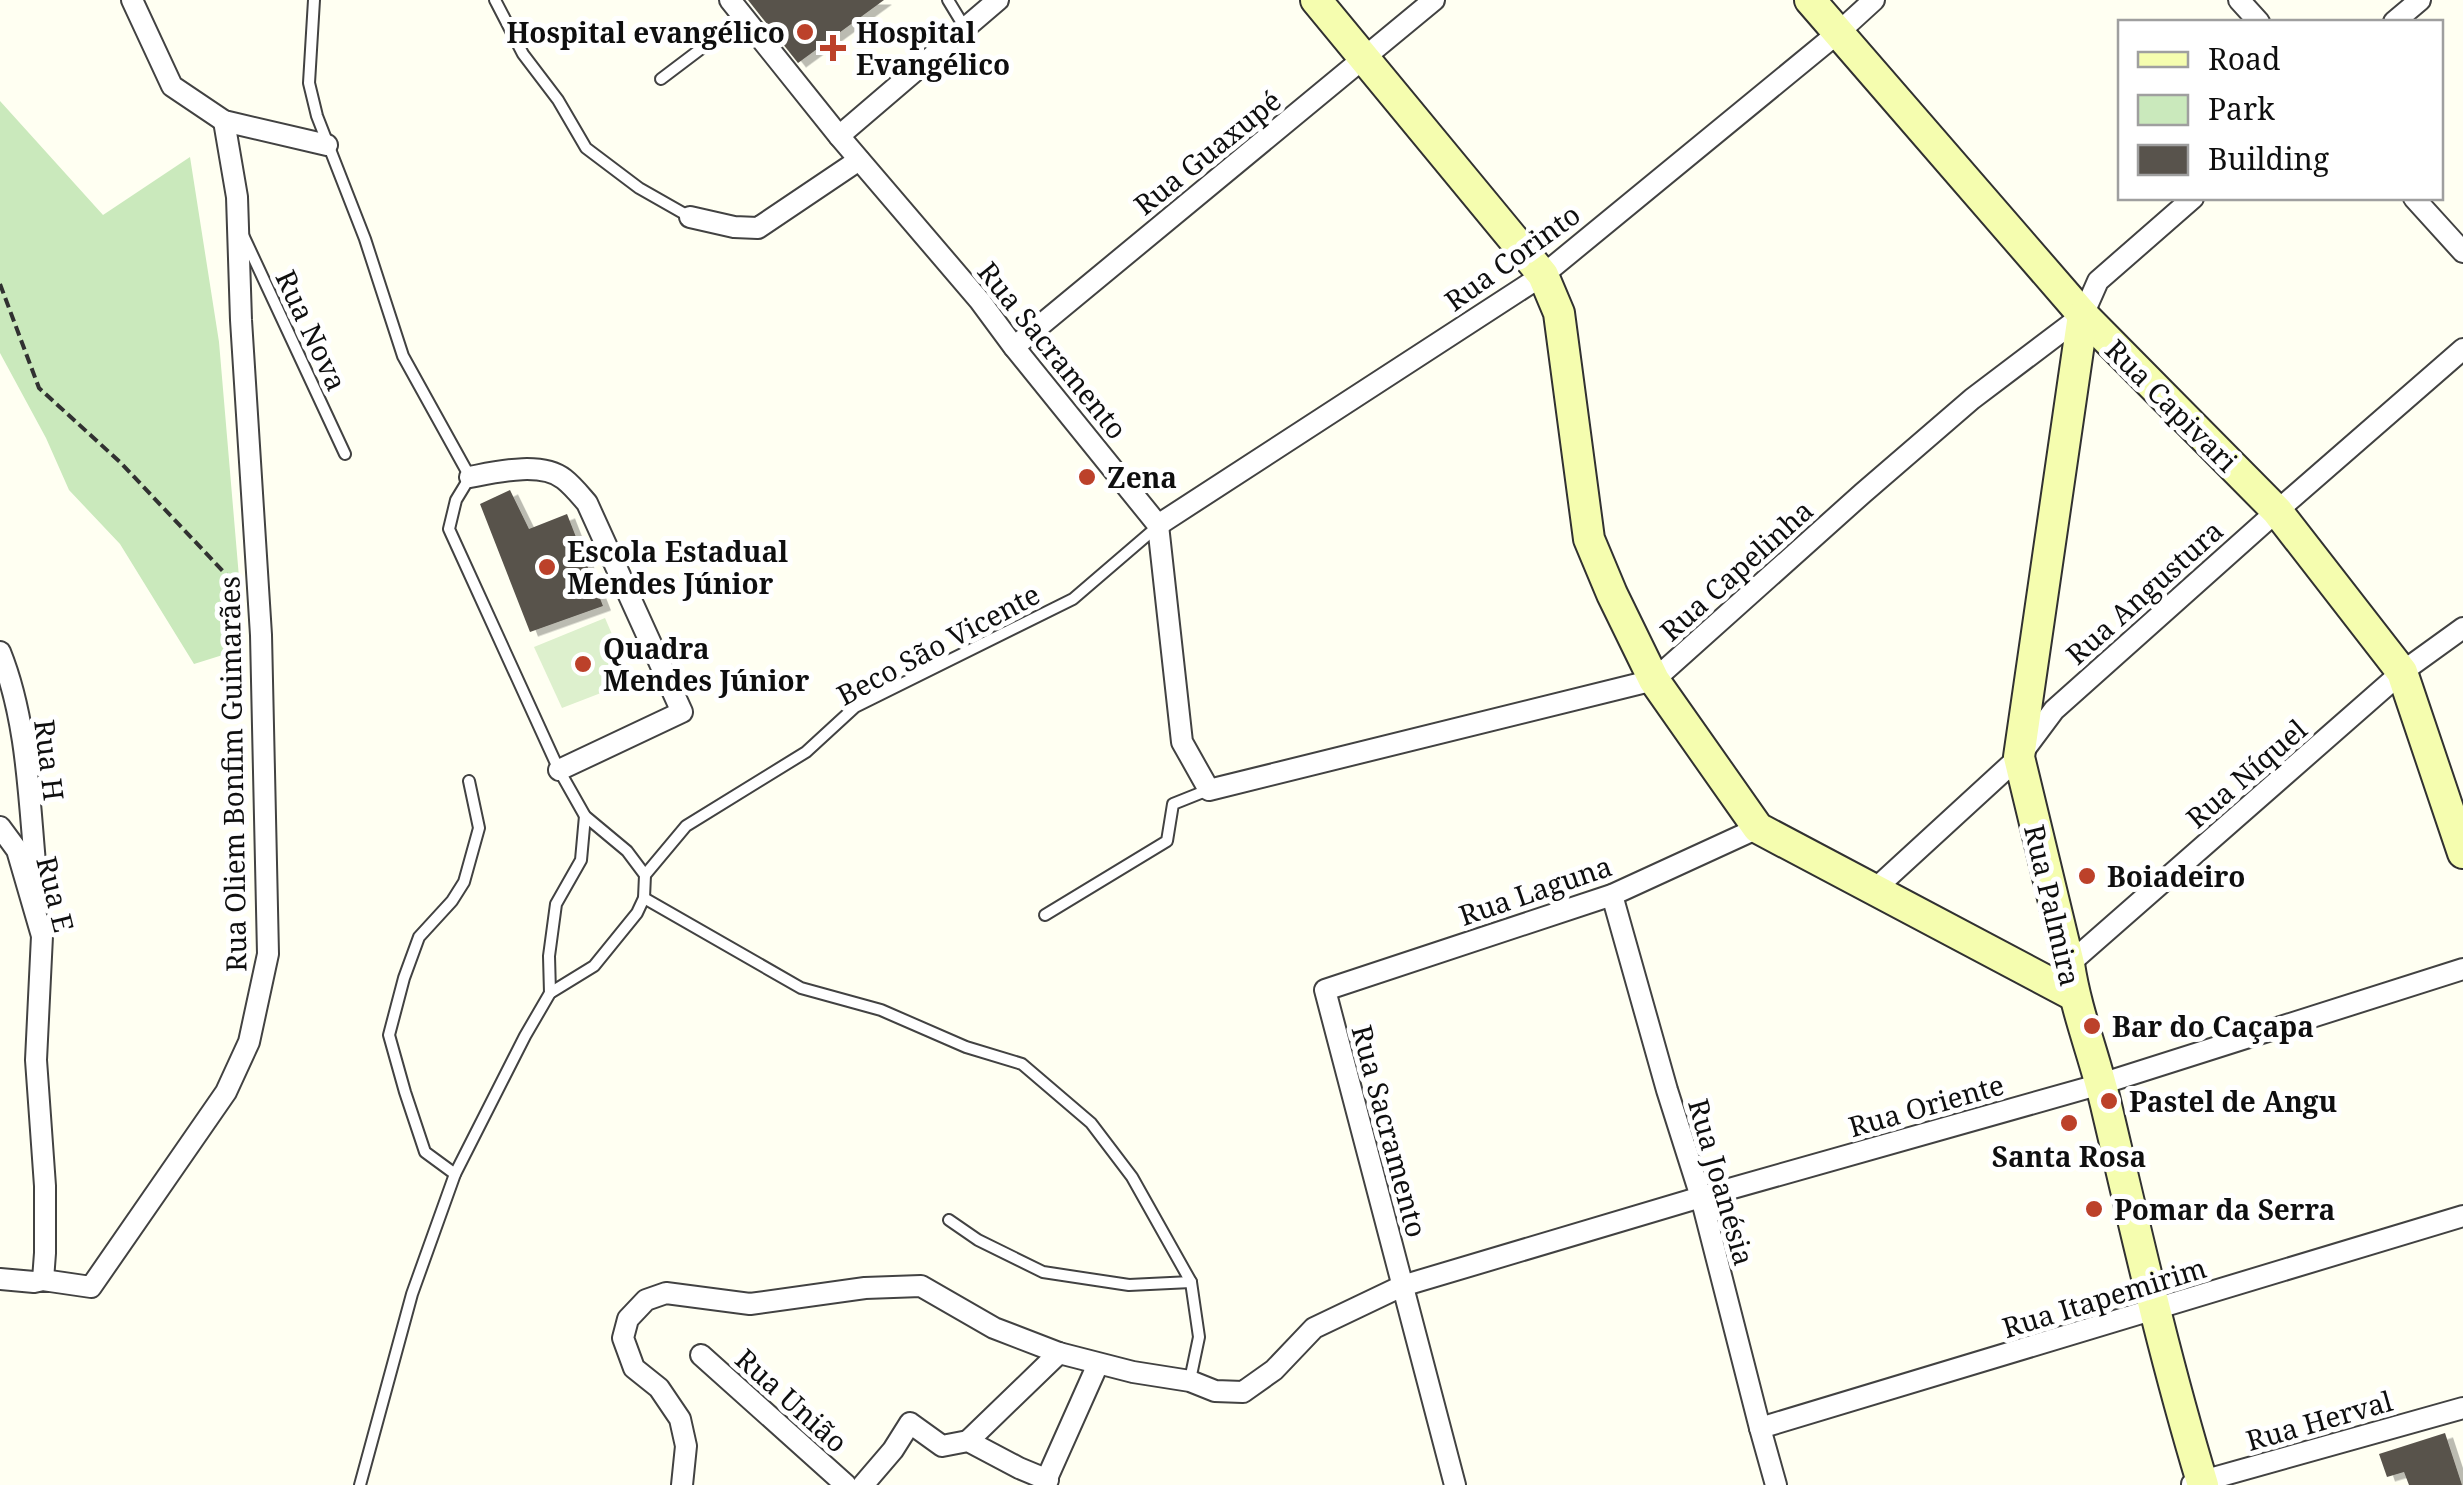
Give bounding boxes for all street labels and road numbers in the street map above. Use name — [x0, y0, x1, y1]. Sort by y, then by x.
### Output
street label: Rua Guaxupé — [1126, 81, 1288, 223]
street label: Rua Corinto — [1437, 195, 1587, 319]
street label: Rua Sacramento — [970, 253, 1136, 447]
street label: Rua Nova — [268, 264, 356, 396]
street label: Rua Capivari — [2098, 331, 2246, 479]
street label: Rua Capelinha — [1651, 491, 1821, 649]
street label: Rua Angustura — [2058, 511, 2230, 673]
street label: Beco São Vicente — [830, 575, 1046, 713]
street label: Rua Oliem Bonfim Guimarães — [210, 576, 254, 972]
street label: Rua Níquel — [2178, 710, 2315, 836]
street label: Rua H — [26, 717, 74, 803]
street label: Rua Palmira — [2016, 821, 2090, 989]
street label: Rua Laguna — [1454, 846, 1616, 934]
street label: Rua E — [28, 852, 84, 936]
street label: Rua Sacramento — [1343, 1021, 1437, 1241]
street label: Rua Oriente — [1844, 1065, 2008, 1145]
street label: Rua Joanésia — [1680, 1094, 1764, 1270]
street label: Rua Itapemirim — [1997, 1248, 2211, 1346]
street label: Rua União — [728, 1340, 856, 1460]
street label: Rua Herval — [2242, 1381, 2397, 1459]

